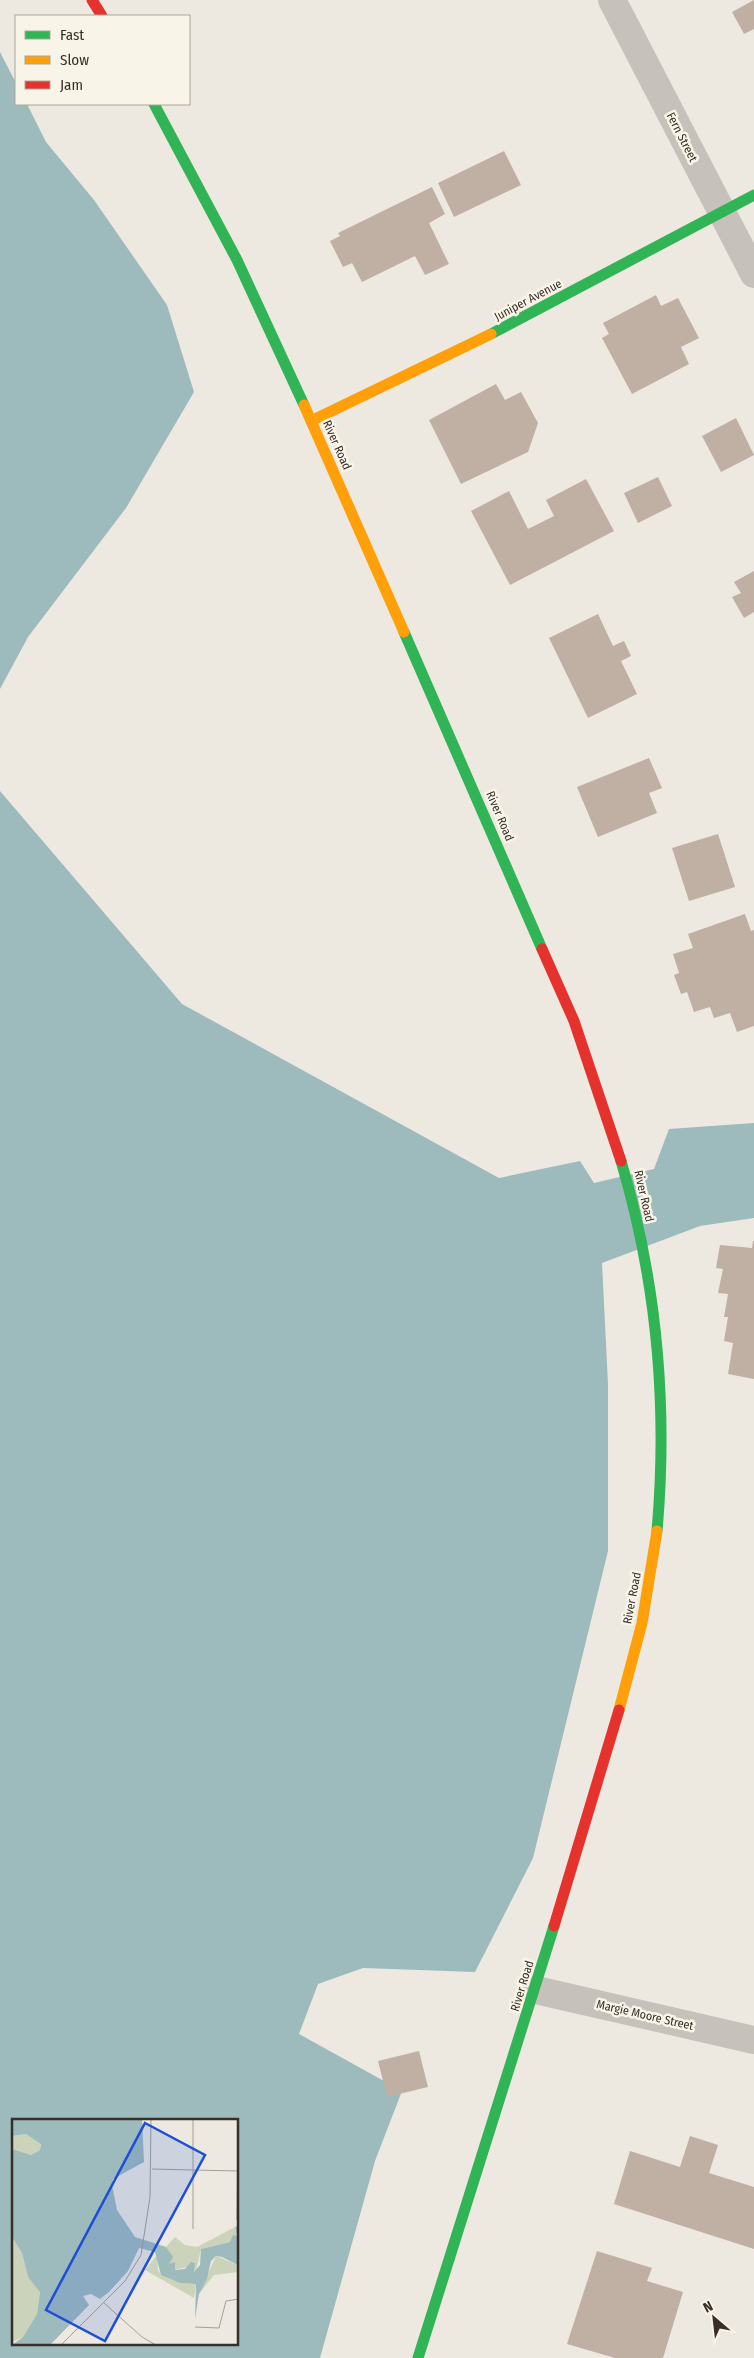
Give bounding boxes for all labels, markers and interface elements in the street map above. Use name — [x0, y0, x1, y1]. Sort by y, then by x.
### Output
legend — [15, 15, 190, 105]
text: Fast — [60, 26, 84, 44]
text: Slow — [60, 51, 89, 69]
text: Jam — [60, 76, 83, 94]
street label: Fern Street — [664, 110, 700, 164]
street label: Juniper Avenue — [492, 276, 564, 324]
street label: River Road — [320, 418, 354, 472]
street label: River Road — [483, 789, 517, 843]
street label: River Road — [631, 1169, 657, 1223]
street label: River Road — [620, 1571, 644, 1625]
street label: River Road — [508, 1959, 536, 2013]
street label: Margie Moore Street — [595, 1997, 695, 2033]
inset map — [12, 2119, 239, 2346]
north arrow — [689, 2293, 739, 2343]
text: N — [700, 2297, 716, 2316]

